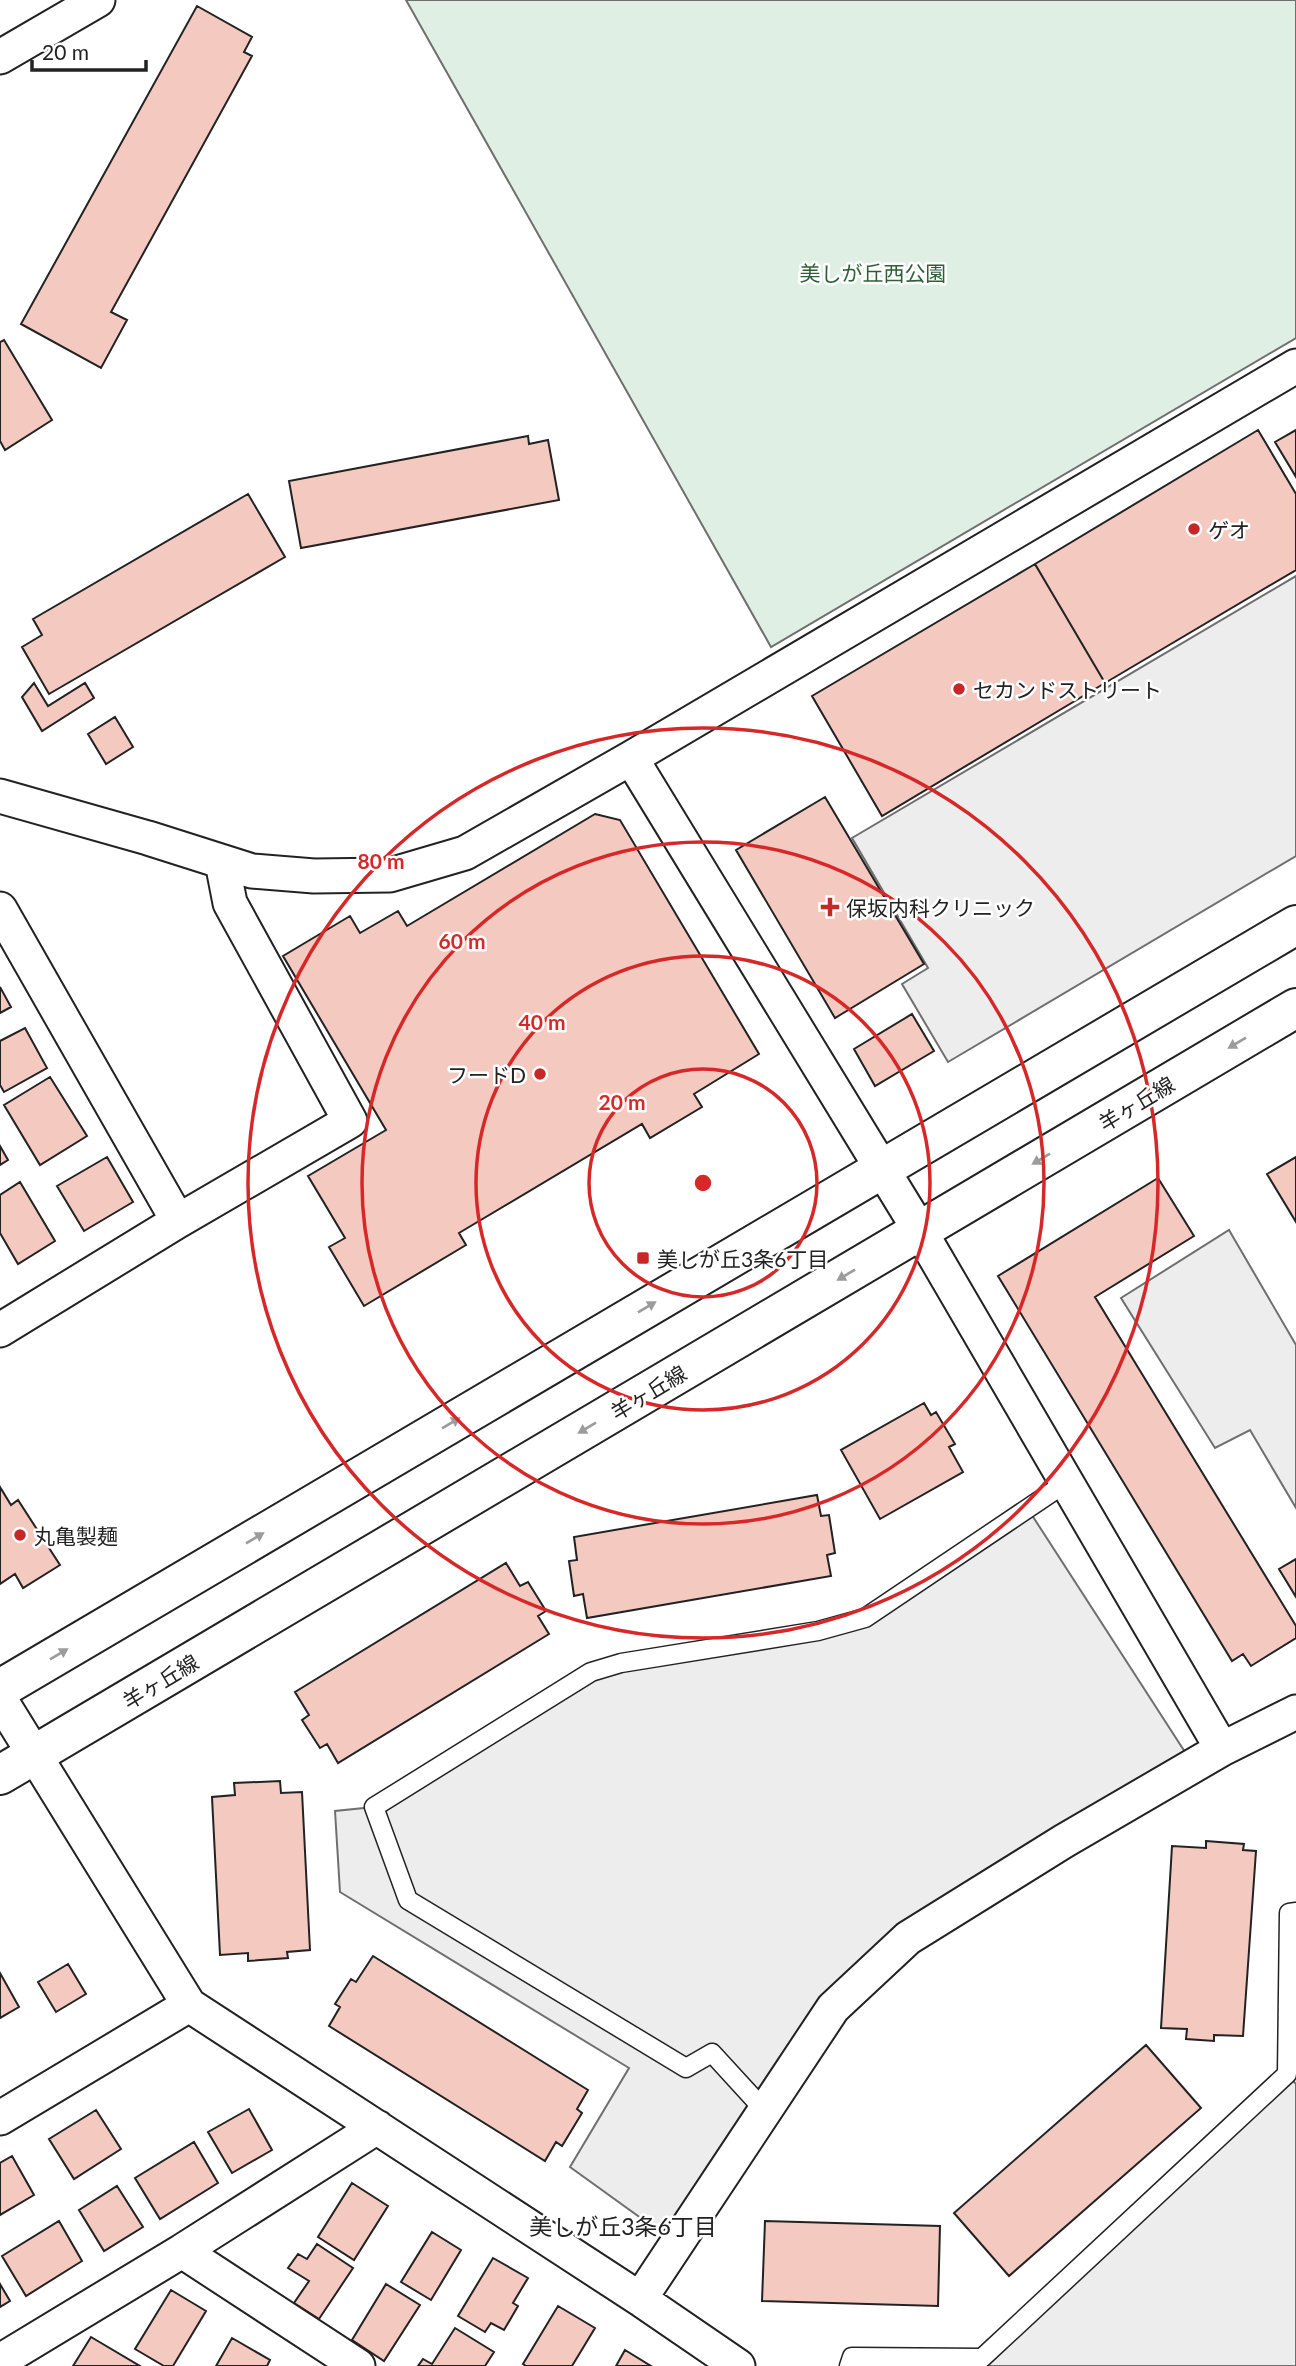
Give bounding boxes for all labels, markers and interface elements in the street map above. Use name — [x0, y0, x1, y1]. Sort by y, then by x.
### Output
scale bar — [32, 28, 145, 72]
text: 20 m — [42, 39, 89, 64]
park label: 美しが丘西公園 — [800, 260, 947, 285]
place label: ゲオ — [1208, 517, 1250, 542]
marker: ゲオ — [1186, 521, 1202, 537]
place label: セカンドストリート — [973, 677, 1162, 702]
marker: セカンドストリート — [951, 681, 967, 697]
text: 80 m — [357, 848, 405, 873]
place label: 保坂内科クリニック — [846, 895, 1035, 920]
marker: 保坂内科クリニック — [820, 897, 840, 917]
text: 60 m — [438, 928, 486, 953]
text: 40 m — [518, 1009, 566, 1034]
one-way arrow — [1228, 1037, 1247, 1049]
place label: フードD — [447, 1062, 526, 1087]
marker: フードD — [532, 1066, 548, 1082]
street label: 羊ヶ丘線 — [1094, 1071, 1178, 1135]
text: 20 m — [598, 1089, 646, 1114]
one-way arrow — [1032, 1153, 1051, 1165]
centre of rings — [691, 1171, 715, 1195]
place label: 美しが丘3条6丁目 — [657, 1246, 828, 1271]
marker: 美しが丘3条6丁目 — [635, 1250, 651, 1266]
one-way arrow — [836, 1269, 855, 1281]
one-way arrow — [637, 1301, 656, 1313]
street label: 羊ヶ丘線 — [606, 1360, 690, 1424]
one-way arrow — [441, 1417, 460, 1429]
one-way arrow — [577, 1422, 596, 1435]
place label: 丸亀製麺 — [34, 1523, 118, 1548]
marker: 丸亀製麺 — [12, 1527, 28, 1543]
one-way arrow — [245, 1532, 264, 1545]
one-way arrow — [49, 1648, 68, 1660]
street label: 羊ヶ丘線 — [118, 1649, 202, 1713]
district label: 美しが丘3条6丁目 — [529, 2212, 717, 2240]

